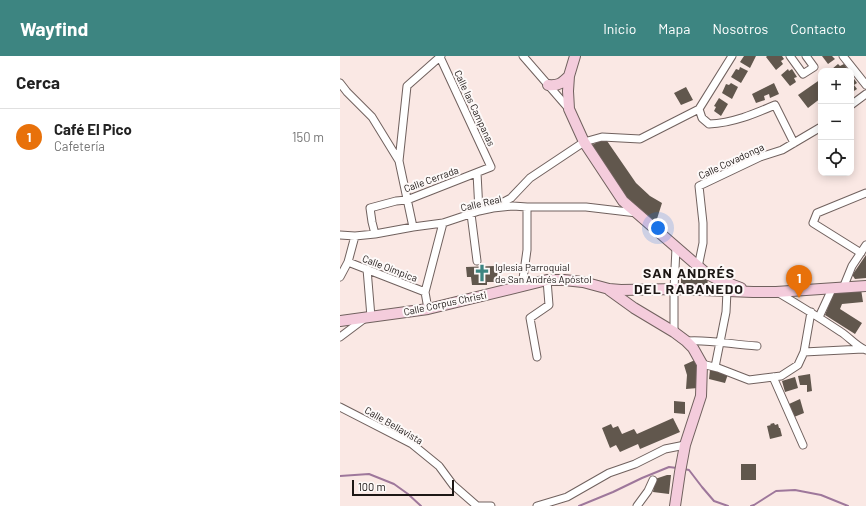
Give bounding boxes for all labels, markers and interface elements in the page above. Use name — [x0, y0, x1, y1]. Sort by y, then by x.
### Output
text: Wayfind — [20, 17, 88, 40]
text: Inicio — [603, 20, 636, 37]
text: Mapa — [658, 20, 690, 37]
text: Nosotros — [712, 20, 768, 37]
text: Contacto — [790, 20, 846, 37]
street label: Calle las Campanas — [452, 68, 498, 148]
map controls — [818, 68, 854, 176]
button: + — [818, 68, 854, 104]
text: Cerca — [16, 72, 60, 92]
button: − — [818, 104, 854, 140]
text: Café El Pico — [54, 120, 132, 138]
text: 1 — [27, 129, 31, 145]
text: 150 m — [292, 129, 324, 145]
text: Cafetería — [54, 138, 105, 154]
button: locate — [818, 140, 854, 176]
street label: Calle Covadonga — [696, 141, 766, 181]
street label: Calle Cerrada — [402, 164, 460, 194]
street label: Calle Real — [459, 192, 503, 214]
your location — [648, 218, 668, 238]
street label: Calle Oímpica — [361, 252, 419, 284]
place label: Iglesia Parroquial de San Andrés Apóstol — [495, 261, 592, 285]
church icon: Iglesia Parroquial de San Andrés Apóstol — [472, 263, 492, 283]
district label: SAN ANDRÉS DEL RABANEDO — [634, 264, 744, 297]
pin: 1 — [786, 265, 812, 298]
street label: Calle Corpus Christi — [402, 288, 488, 318]
street label: Calle Bellavista — [363, 404, 425, 446]
scale bar — [352, 478, 454, 497]
text: 100 m — [358, 480, 386, 493]

